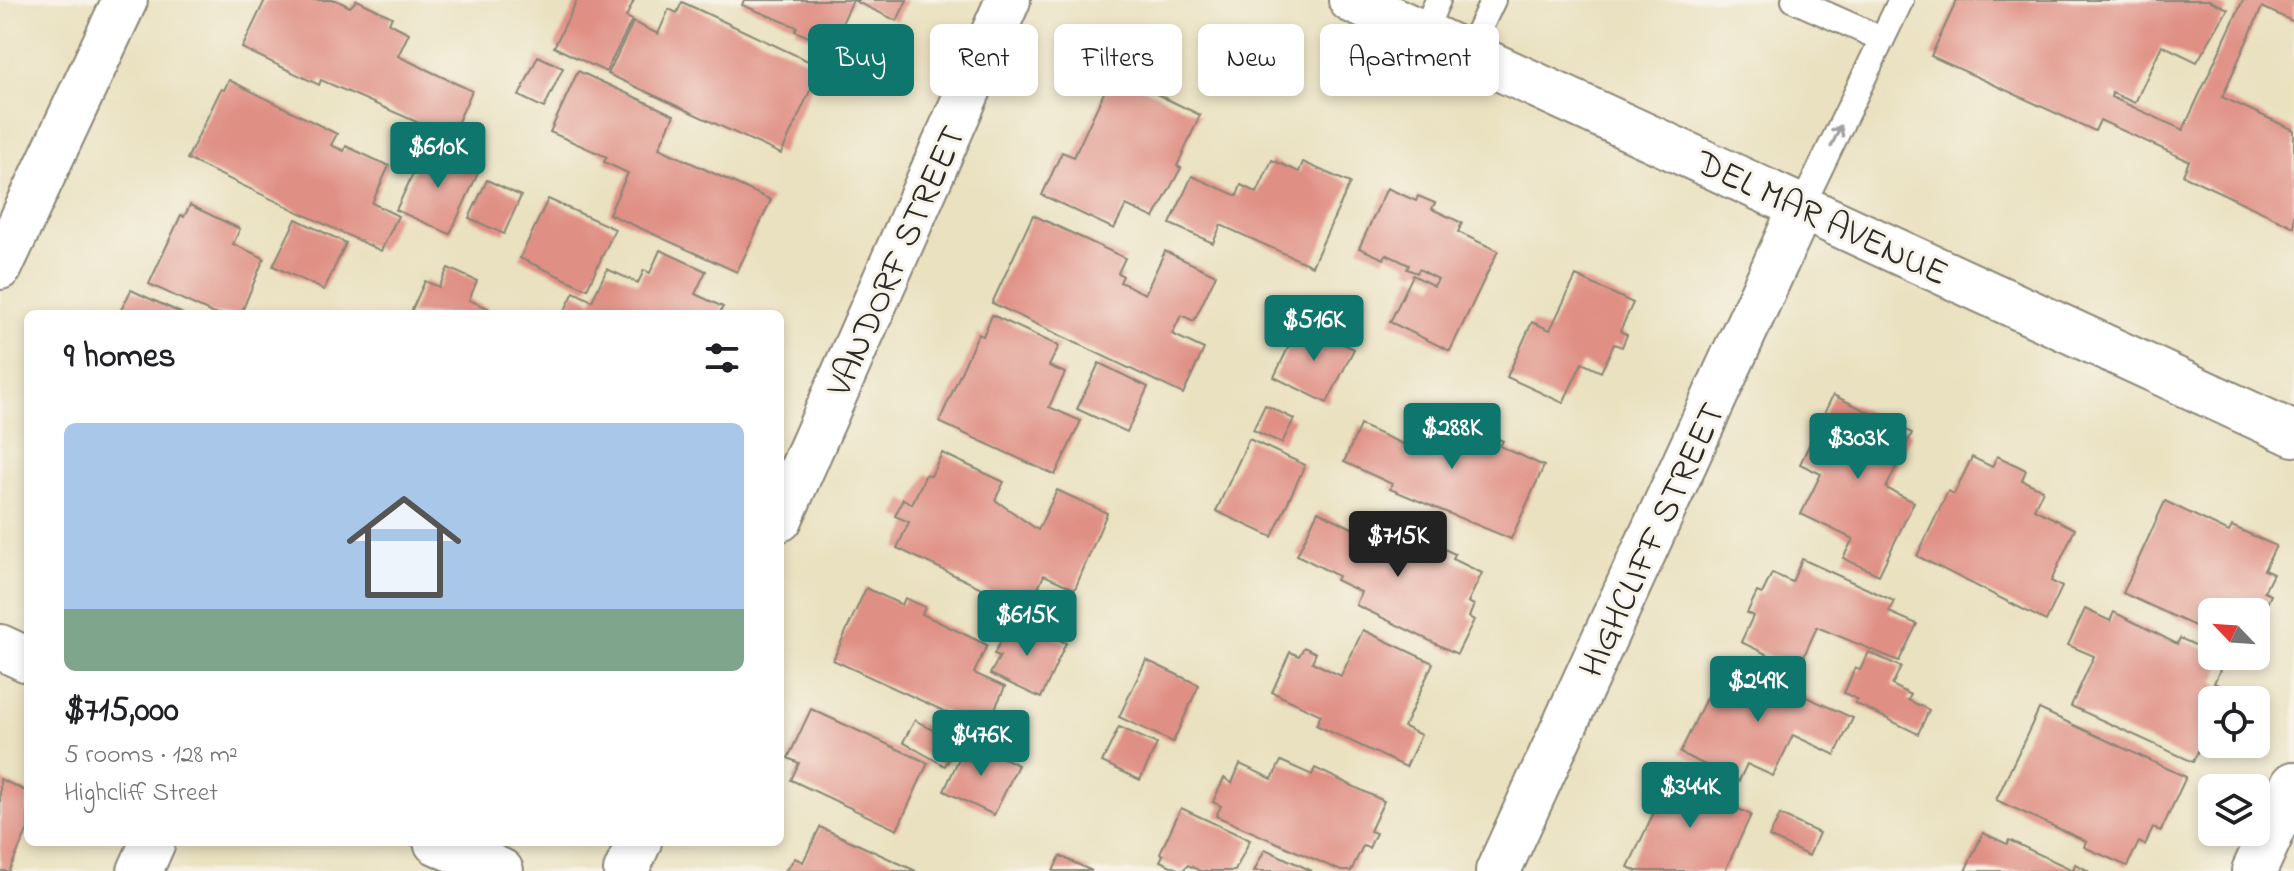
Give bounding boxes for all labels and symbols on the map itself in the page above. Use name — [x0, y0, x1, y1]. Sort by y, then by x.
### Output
street label: VANDORF STREET — [814, 118, 982, 407]
pin: $610K — [382, 122, 494, 190]
one-way arrow — [1829, 124, 1844, 148]
street label: DEL MAR AVENUE — [1685, 138, 1956, 302]
pin: $516K — [1258, 295, 1370, 363]
street label: HIGHCLIFF STREET — [1567, 395, 1741, 687]
pin: $288K — [1396, 403, 1508, 471]
pin: $303K — [1802, 413, 1914, 481]
pin: $715K — [1342, 511, 1454, 579]
pin: $615K — [971, 590, 1083, 658]
north arrow — [2198, 598, 2270, 670]
pin: $249K — [1702, 656, 1814, 724]
pin: $476K — [925, 710, 1037, 778]
pin: $344K — [1634, 762, 1746, 830]

